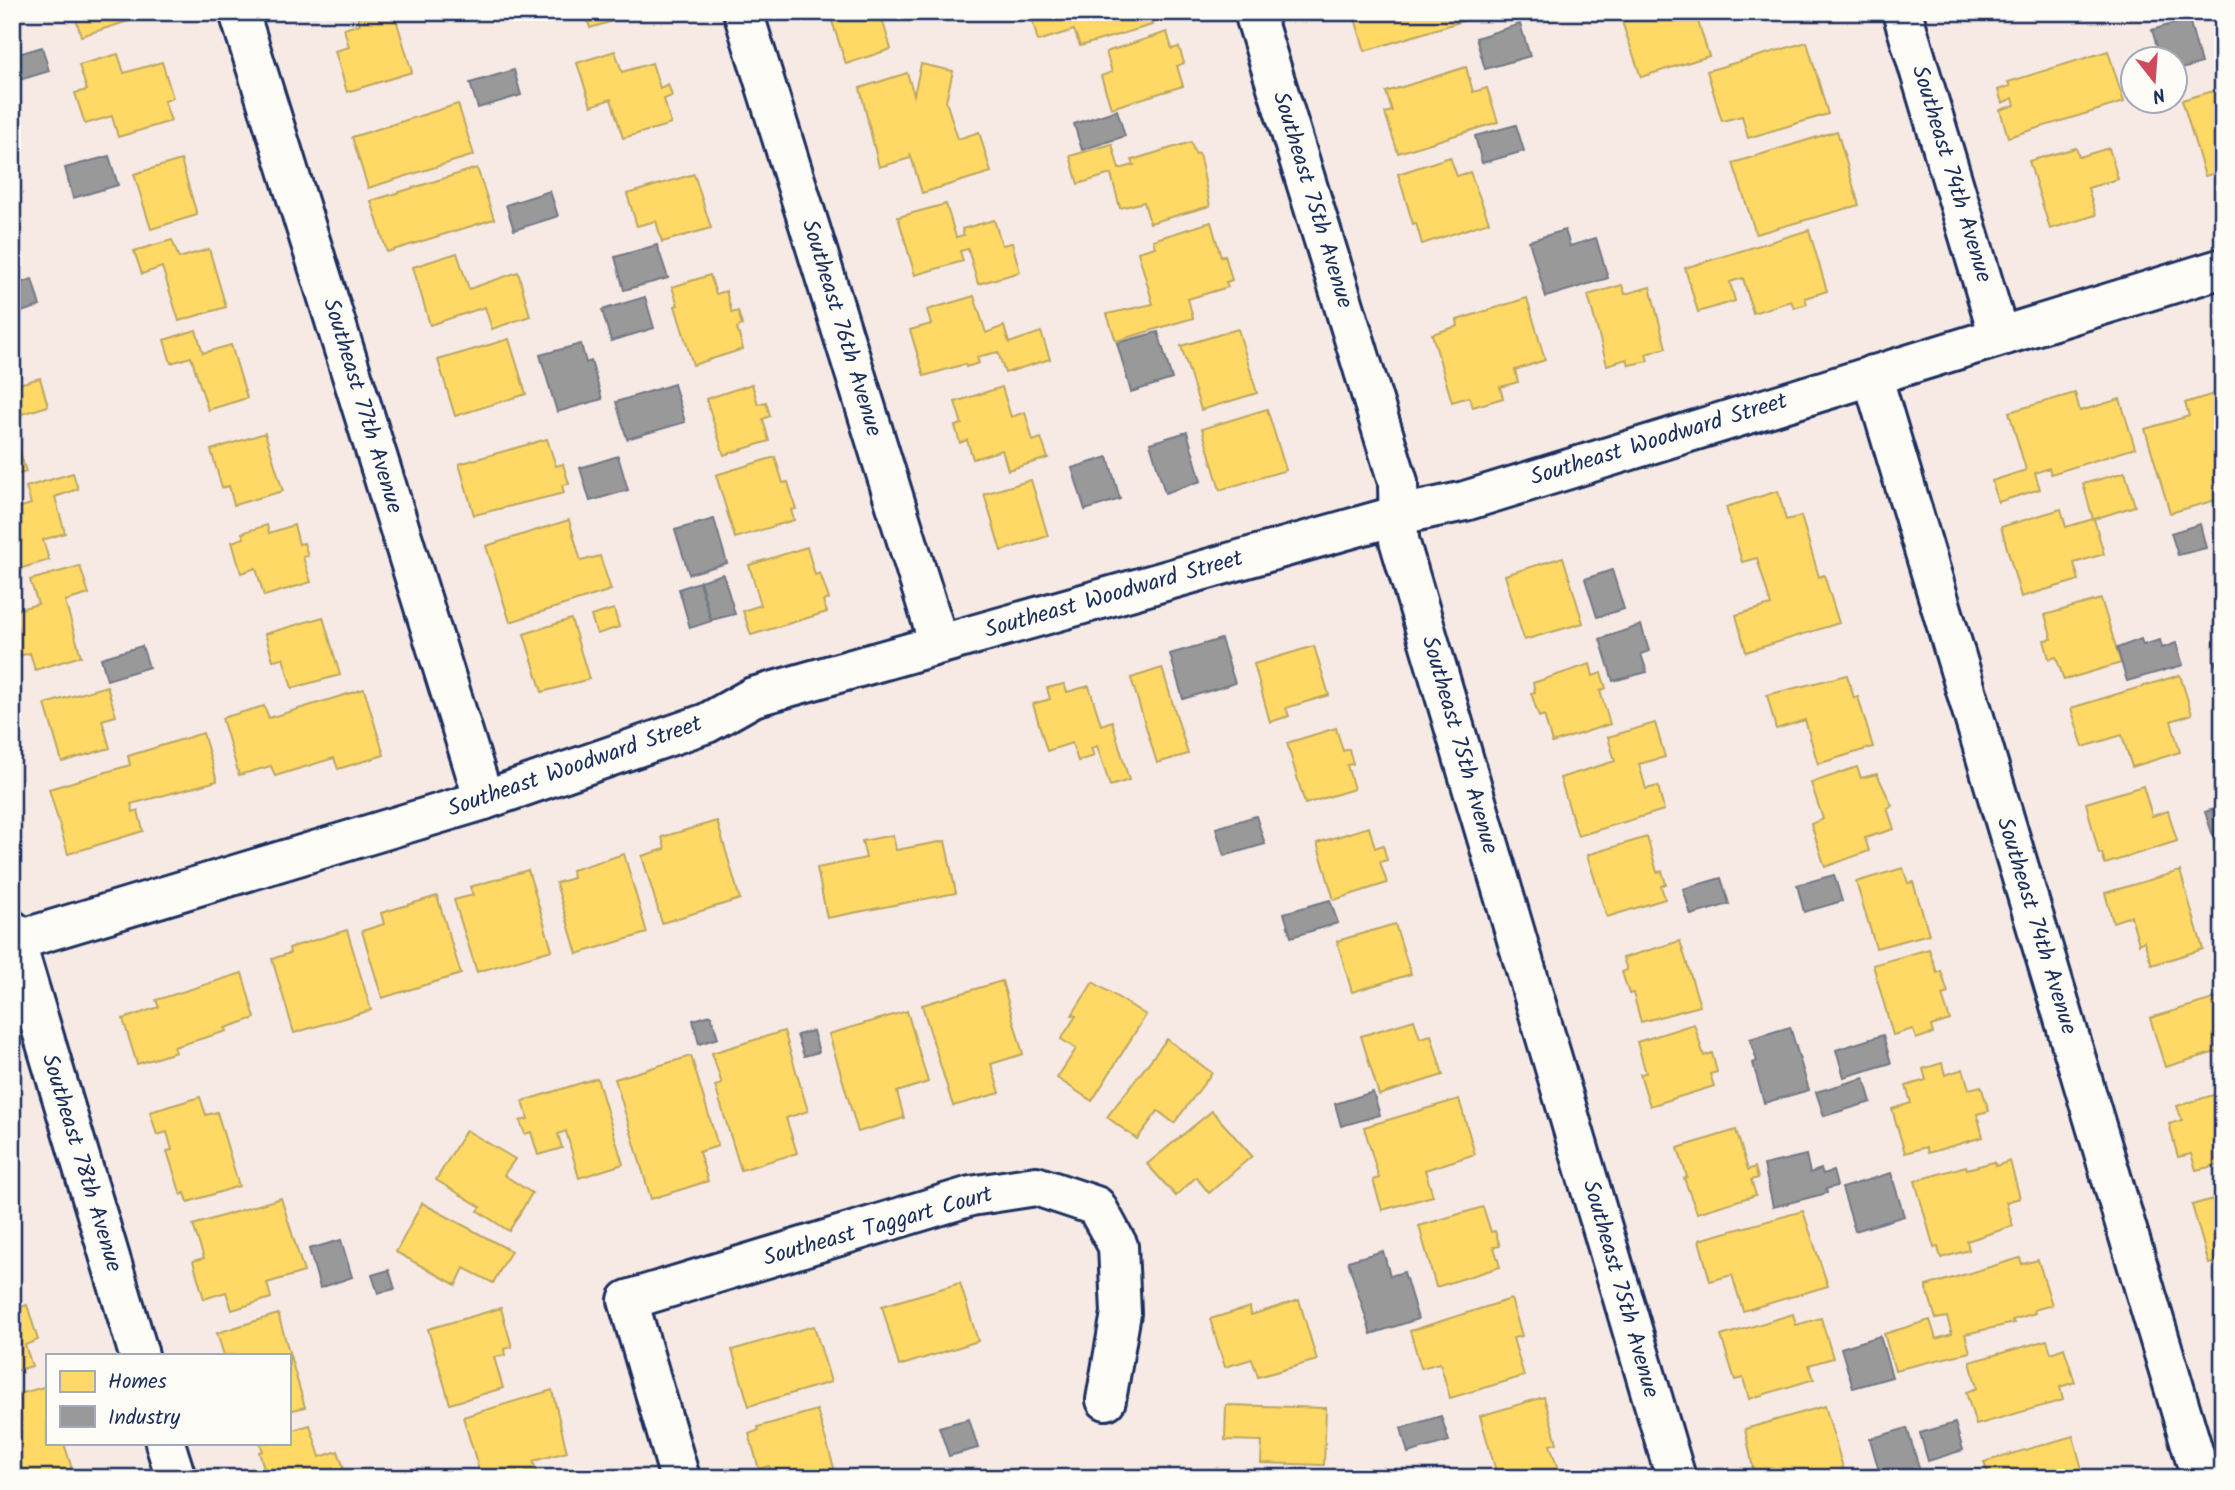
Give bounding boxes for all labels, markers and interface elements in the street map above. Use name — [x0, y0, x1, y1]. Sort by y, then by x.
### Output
north arrow — [2120, 46, 2190, 116]
street label: Southeast 74th Avenue — [1901, 61, 2001, 287]
text: N — [2148, 78, 2169, 110]
street label: Southeast 75th Avenue — [1262, 87, 1362, 313]
street label: Southeast 76th Avenue — [791, 215, 891, 441]
street label: Southeast 77th Avenue — [312, 294, 412, 518]
street label: Southeast Woodward Street — [1526, 383, 1793, 496]
street label: Southeast Woodward Street — [981, 541, 1248, 649]
street label: Southeast 75th Avenue — [1411, 632, 1507, 858]
street label: Southeast Woodward Street — [443, 706, 708, 828]
street label: Southeast 74th Avenue — [1986, 813, 2086, 1039]
street label: Southeast 78th Avenue — [31, 1049, 131, 1277]
street label: Southeast 75th Avenue — [1572, 1176, 1668, 1402]
street label: Southeast Taggart Court — [759, 1177, 998, 1277]
legend — [46, 1354, 290, 1444]
text: Homes — [108, 1366, 167, 1399]
text: Industry — [108, 1402, 180, 1435]

